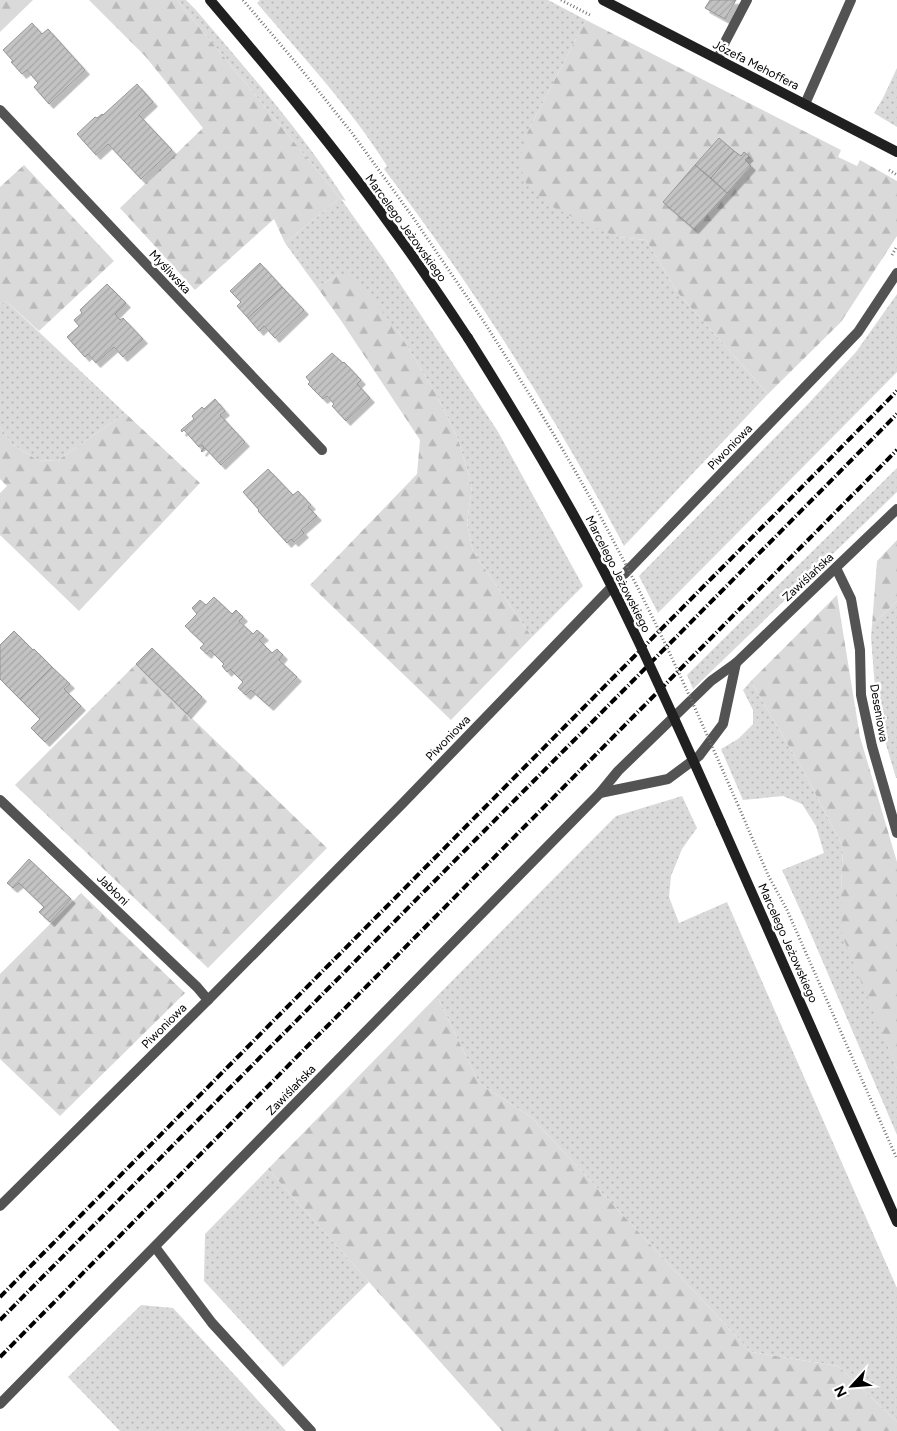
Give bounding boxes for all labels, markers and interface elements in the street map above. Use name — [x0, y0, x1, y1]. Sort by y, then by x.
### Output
street label: Józefa Mehoffera — [711, 37, 801, 93]
street label: Marcelego Jeżowskiego — [362, 172, 450, 284]
street label: Myśliwska — [146, 247, 194, 297]
street label: Piwoniowa — [705, 421, 755, 473]
street label: Marcelego Jeżowskiego — [582, 513, 654, 635]
street label: Zawiślańska — [780, 550, 836, 604]
street label: Deseniowa — [867, 683, 891, 743]
street label: Piwoniowa — [423, 712, 473, 764]
street label: Jabłoni — [94, 871, 132, 909]
street label: Marcelego Jeżowskiego — [755, 881, 821, 1005]
street label: Piwoniowa — [139, 1001, 189, 1051]
street label: Zawiślańska — [264, 1062, 318, 1118]
north arrow — [827, 1361, 877, 1411]
text: N — [831, 1383, 851, 1400]

